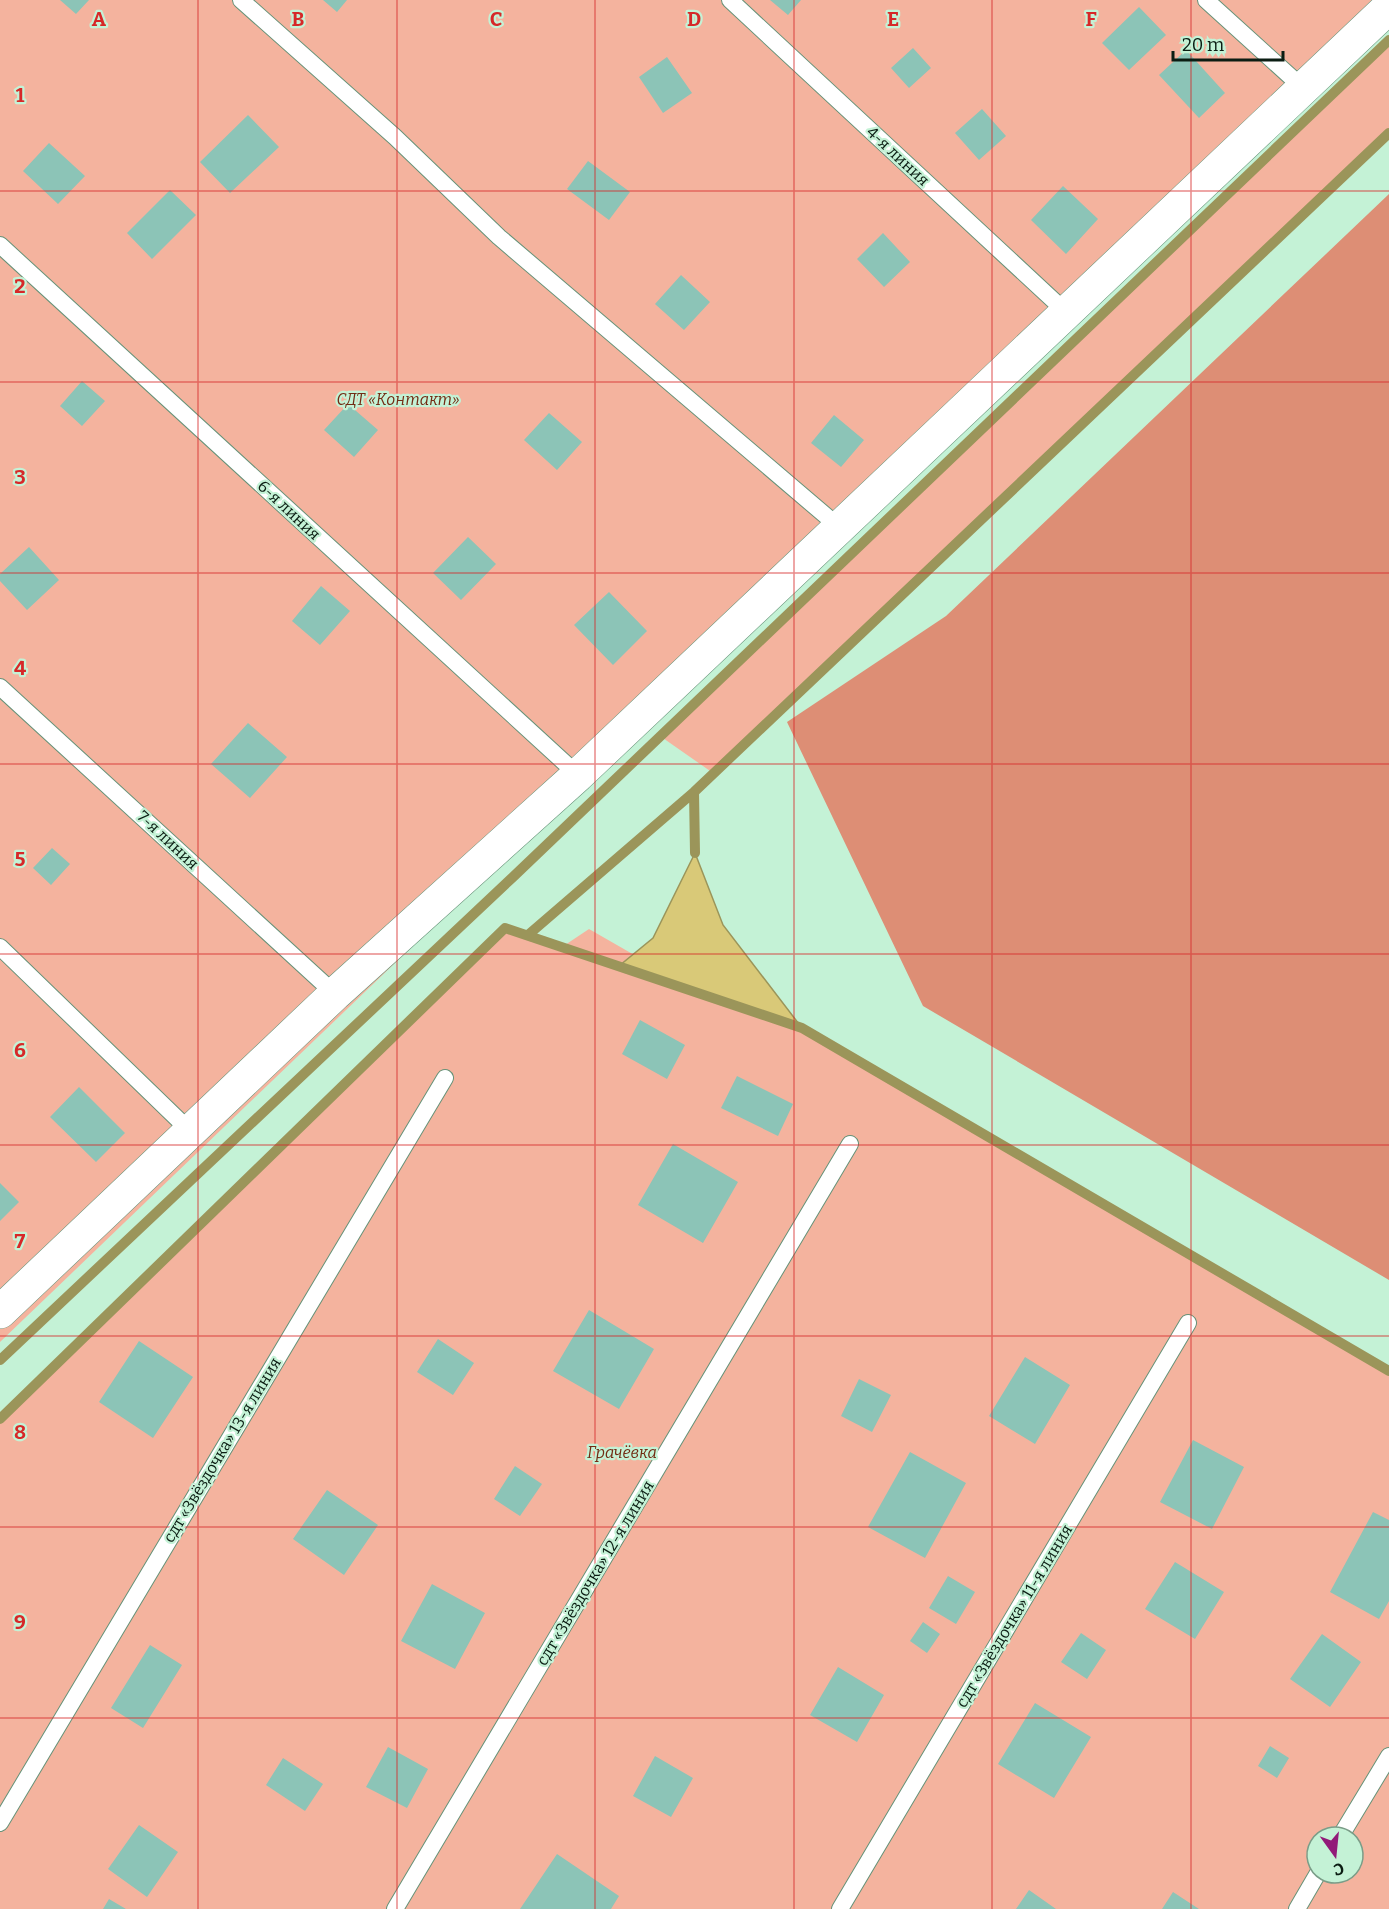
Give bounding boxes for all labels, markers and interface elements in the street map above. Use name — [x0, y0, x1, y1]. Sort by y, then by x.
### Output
text: A — [92, 7, 107, 31]
text: B — [292, 7, 305, 31]
text: C — [490, 7, 502, 31]
text: D — [687, 7, 701, 31]
text: E — [887, 7, 899, 31]
text: F — [1085, 7, 1097, 31]
scale bar — [1173, 24, 1282, 62]
text: 20 m — [1182, 34, 1224, 56]
text: 1 — [16, 83, 25, 107]
street label: 4-я линия — [863, 122, 933, 190]
text: 2 — [14, 274, 26, 298]
park label: СДТ «Контакт» — [336, 390, 460, 409]
text: 3 — [14, 465, 26, 489]
street label: 6-я линия — [254, 476, 324, 544]
text: 4 — [14, 656, 26, 680]
street label: 7-я линия — [133, 807, 203, 873]
text: 5 — [15, 847, 26, 871]
text: 6 — [14, 1038, 26, 1062]
text: 7 — [15, 1229, 26, 1253]
street label: сдт «Звёздочка» 13-я линия — [159, 1354, 285, 1546]
text: 8 — [14, 1420, 26, 1444]
park label: Грачёвка — [587, 1443, 657, 1462]
street label: сдт «Звёздочка» 12-я линия — [532, 1477, 658, 1669]
street label: сдт «Звёздочка» 11-я линия — [952, 1521, 1076, 1711]
text: 9 — [14, 1610, 26, 1634]
north arrow — [1305, 1825, 1365, 1885]
text: С — [1331, 1859, 1346, 1879]

